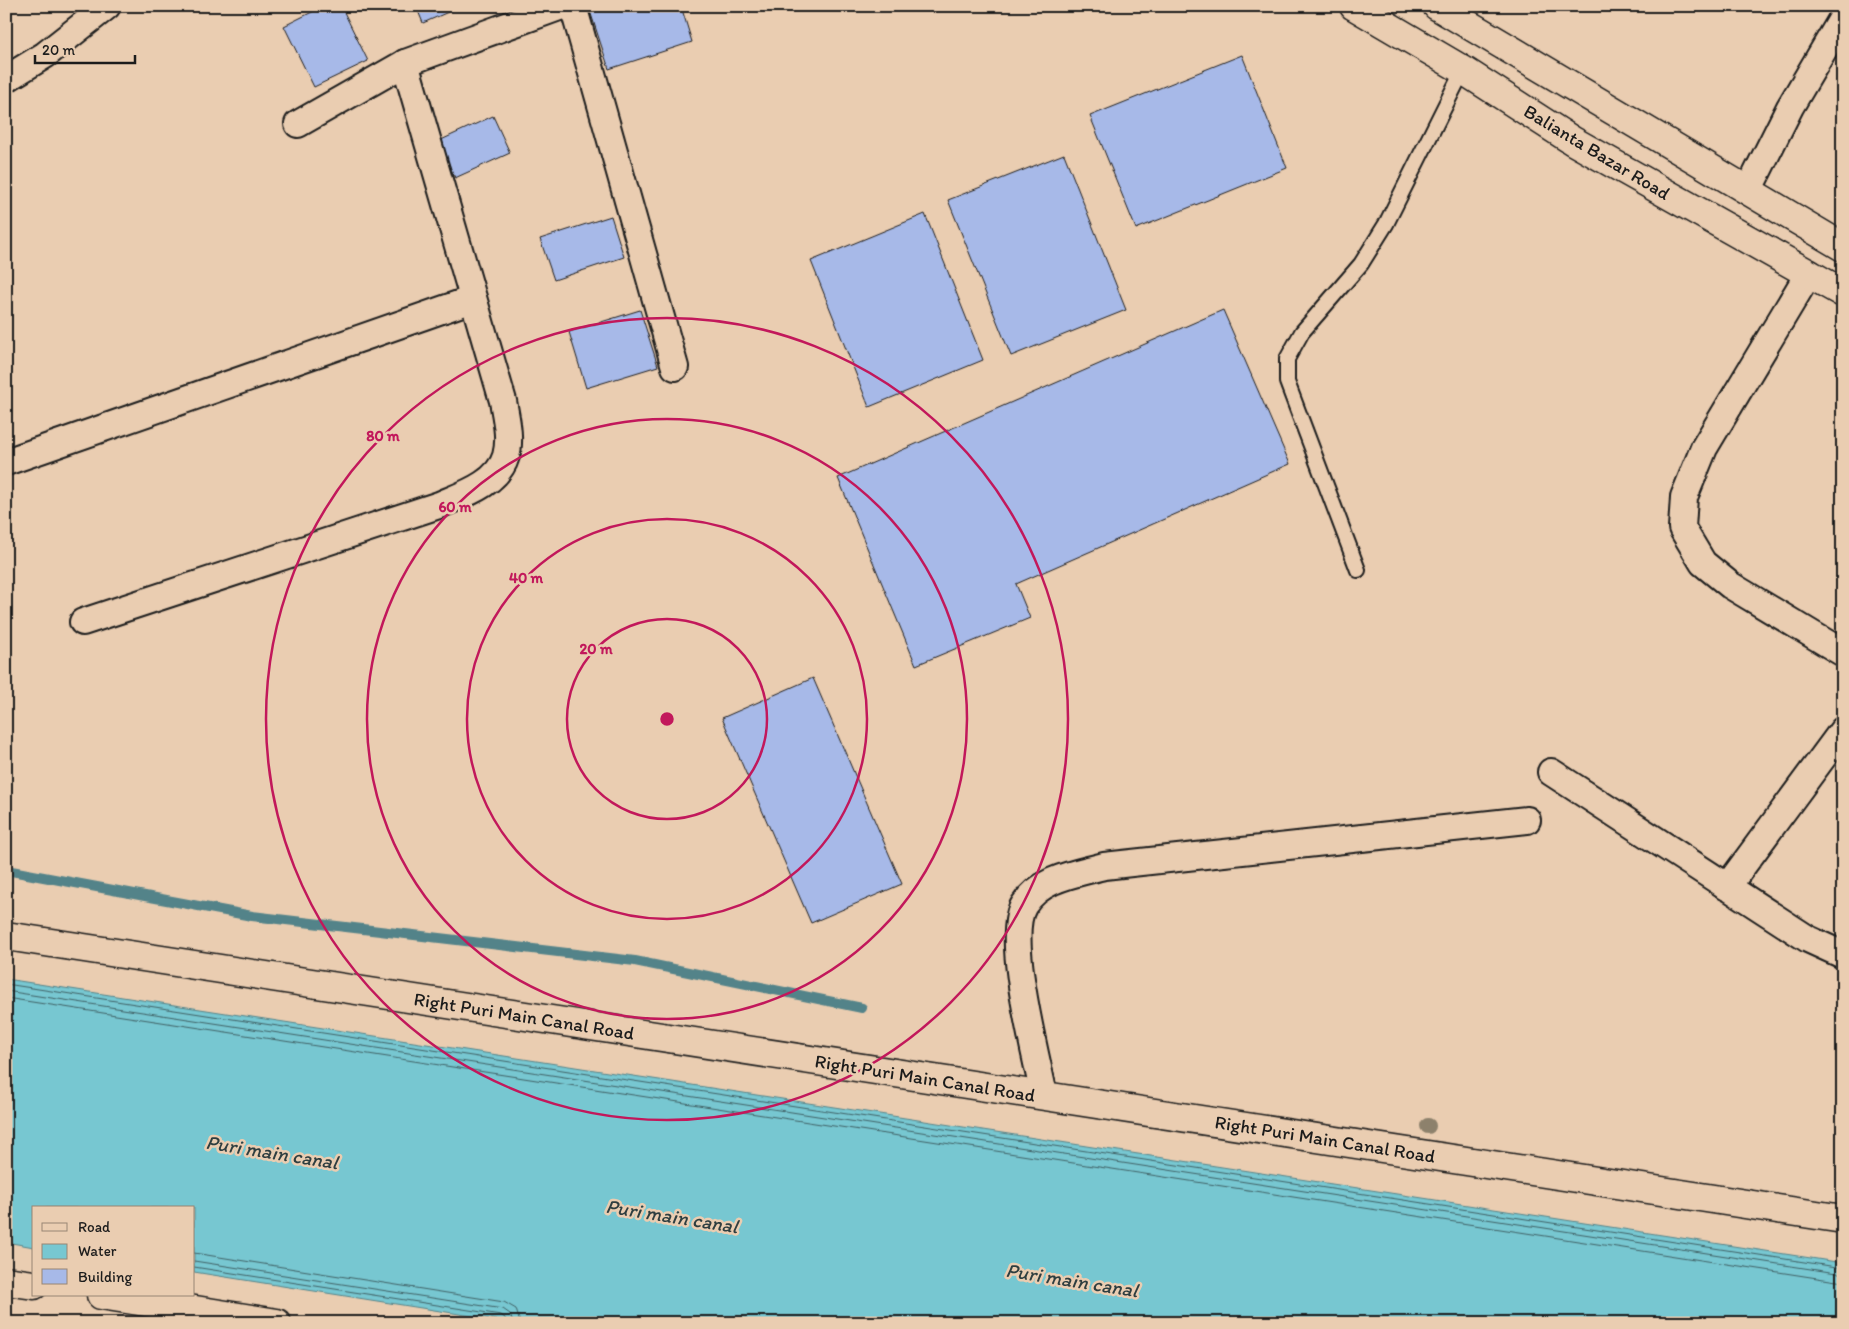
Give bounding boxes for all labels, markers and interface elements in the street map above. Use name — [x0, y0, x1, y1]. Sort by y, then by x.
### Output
scale bar — [35, 32, 135, 64]
text: 20 m — [42, 41, 76, 59]
street label: Balianta Bazar Road — [1520, 99, 1675, 205]
text: 80 m — [366, 427, 400, 445]
text: 60 m — [438, 498, 472, 516]
text: 40 m — [509, 569, 544, 587]
text: 20 m — [579, 640, 613, 658]
centre of rings — [658, 710, 676, 728]
street label: Right Puri Main Canal Road — [412, 987, 636, 1045]
street label: Right Puri Main Canal Road — [813, 1049, 1037, 1107]
street label: Right Puri Main Canal Road — [1213, 1110, 1437, 1168]
water label: Puri main canal — [204, 1130, 341, 1174]
water label: Puri main canal — [604, 1194, 741, 1238]
legend — [32, 1206, 195, 1296]
text: Road — [78, 1218, 111, 1236]
text: Water — [78, 1242, 117, 1260]
water label: Puri main canal — [1004, 1258, 1141, 1302]
text: Building — [78, 1268, 132, 1286]

